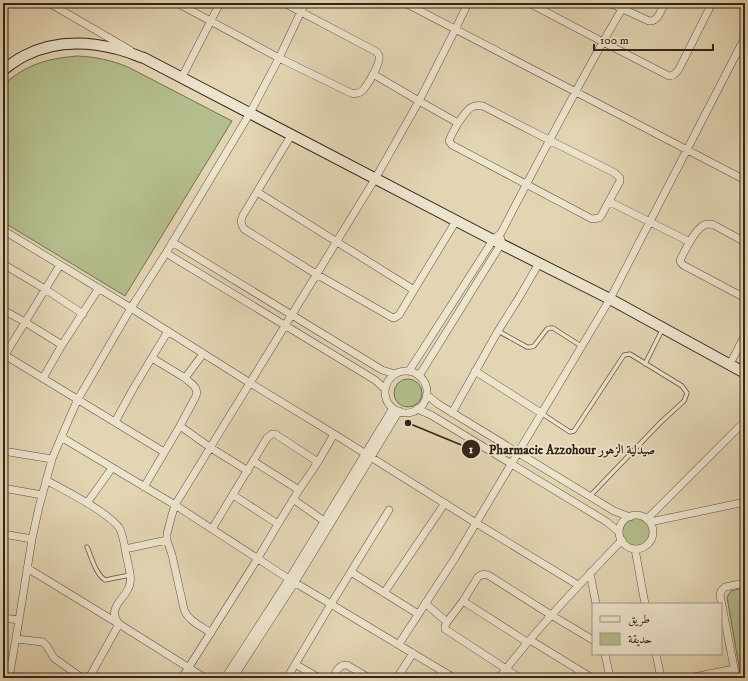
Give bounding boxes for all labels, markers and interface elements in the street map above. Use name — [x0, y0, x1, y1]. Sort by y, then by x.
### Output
scale bar — [594, 26, 713, 52]
text: 100 m — [600, 33, 629, 48]
callout: Pharmacie Azzohour صيدلية الزهور — [461, 437, 663, 462]
text: 1 — [469, 442, 474, 457]
text: Pharmacie Azzohour صيدلية الزهور — [489, 442, 655, 458]
legend — [592, 603, 722, 655]
text: طريق — [628, 612, 650, 627]
text: حديقة — [628, 632, 652, 647]

